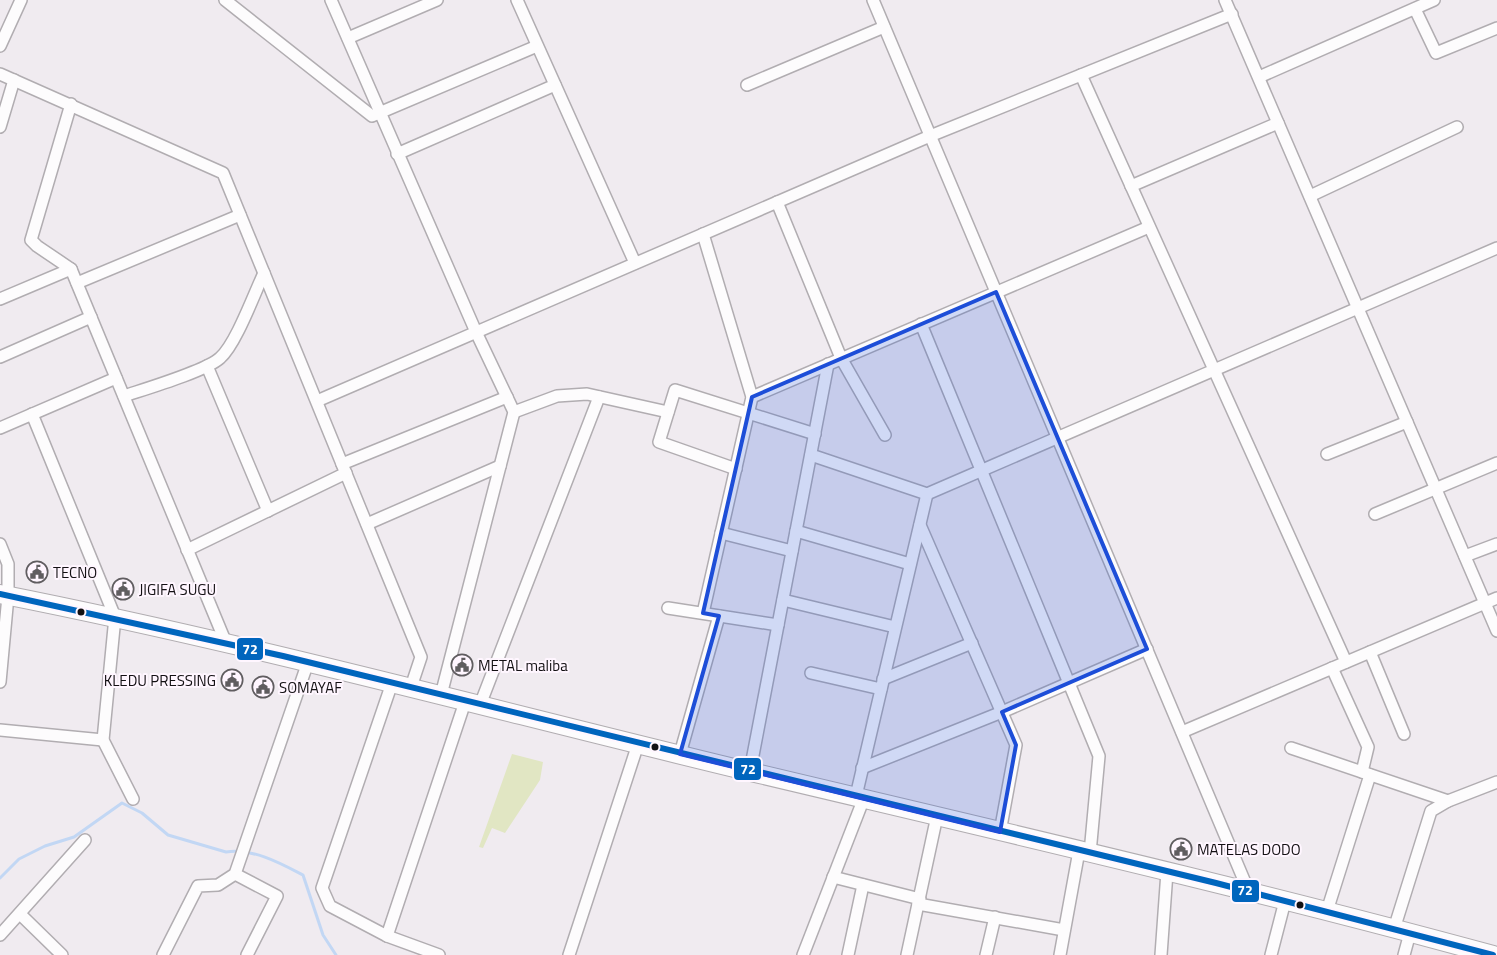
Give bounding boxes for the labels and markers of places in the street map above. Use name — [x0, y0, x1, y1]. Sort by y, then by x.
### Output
public building icon: TECNO — [25, 560, 49, 584]
place label: TECNO — [53, 561, 97, 584]
public building icon: JIGIFA SUGU — [111, 577, 135, 601]
place label: JIGIFA SUGU — [139, 578, 216, 601]
unlabelled marker — [76, 607, 86, 617]
public building icon: METAL maliba — [450, 653, 474, 677]
place label: METAL maliba — [478, 654, 568, 677]
public building icon: KLEDU PRESSING — [220, 668, 244, 692]
place label: KLEDU PRESSING — [104, 669, 216, 692]
public building icon: SOMAYAF — [251, 675, 275, 699]
place label: SOMAYAF — [279, 676, 342, 699]
unlabelled marker — [650, 742, 660, 752]
public building icon: MATELAS DODO — [1169, 837, 1193, 861]
place label: MATELAS DODO — [1197, 838, 1301, 861]
unlabelled marker — [1295, 900, 1305, 910]

